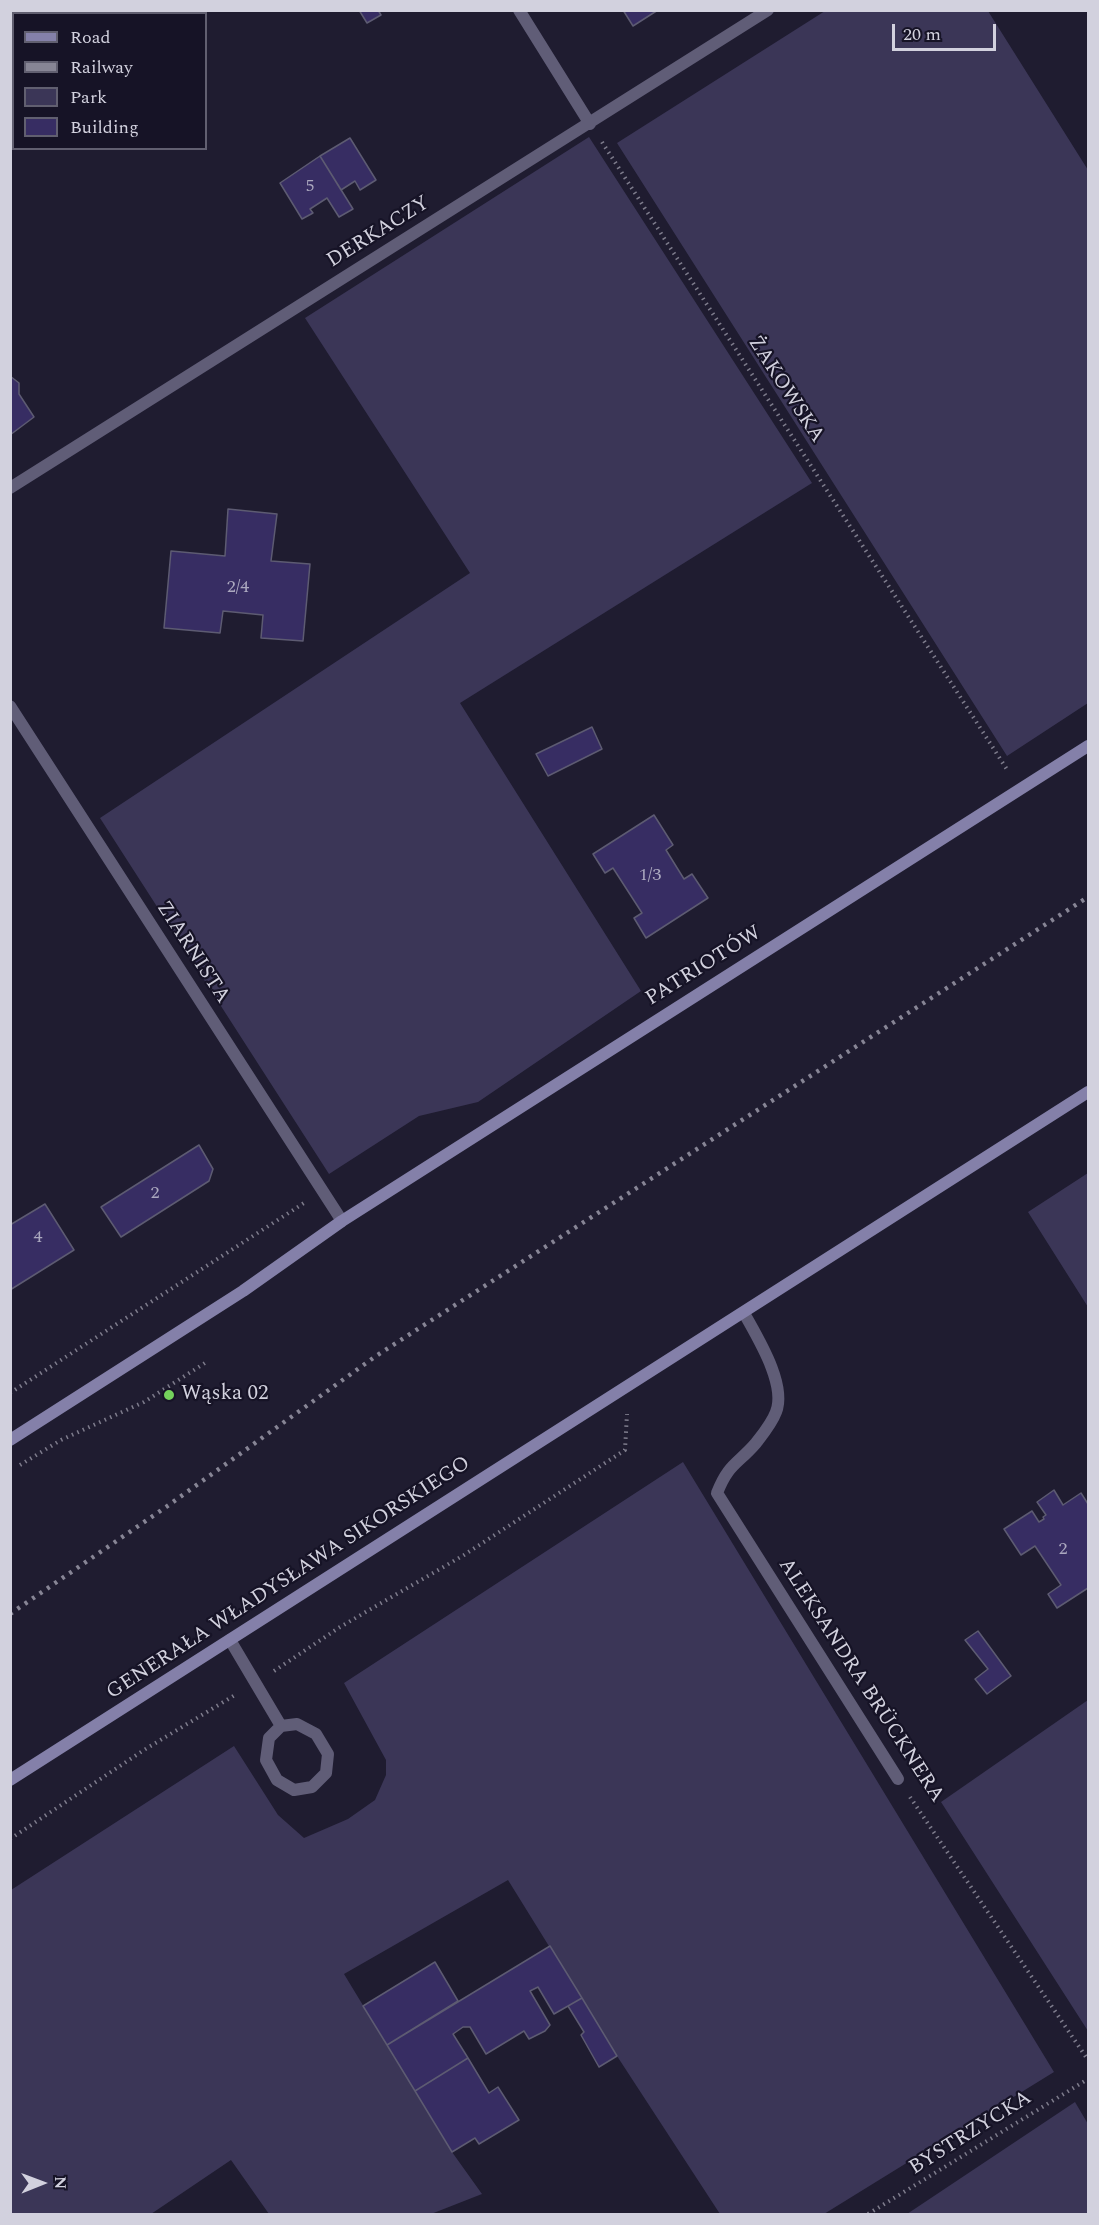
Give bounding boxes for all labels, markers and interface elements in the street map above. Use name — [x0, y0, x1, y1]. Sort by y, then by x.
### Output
legend — [12, 12, 207, 150]
scale bar — [895, 12, 998, 50]
text: 20 m — [903, 21, 941, 48]
text: Road — [70, 24, 111, 51]
text: Railway — [70, 54, 133, 81]
text: Park — [70, 84, 107, 111]
text: Building — [70, 114, 139, 141]
house number: 5 — [306, 176, 314, 198]
street label: DERKACZY — [323, 191, 435, 275]
street label: ŻAKOWSKA — [741, 332, 829, 448]
house number: 2/4 — [227, 577, 249, 599]
house number: 1/3 — [639, 865, 661, 887]
street label: ZIARNISTA — [150, 897, 234, 1009]
street label: PATRIOTÓW — [642, 922, 766, 1012]
house number: 2 — [151, 1183, 159, 1205]
house number: 4 — [34, 1227, 42, 1249]
place label: Wąska 02 — [181, 1382, 268, 1408]
marker: Wąska 02 — [162, 1388, 176, 1402]
street label: GENERAŁA WŁADYSŁAWA SIKORSKIEGO — [103, 1452, 475, 1706]
house number: 2 — [1059, 1539, 1067, 1561]
street label: ALEKSANDRA BRÜCKNERA — [772, 1554, 948, 1808]
street label: BYSTRZYCKA — [905, 2086, 1037, 2182]
north arrow — [12, 2153, 72, 2213]
text: N — [48, 2176, 72, 2189]

